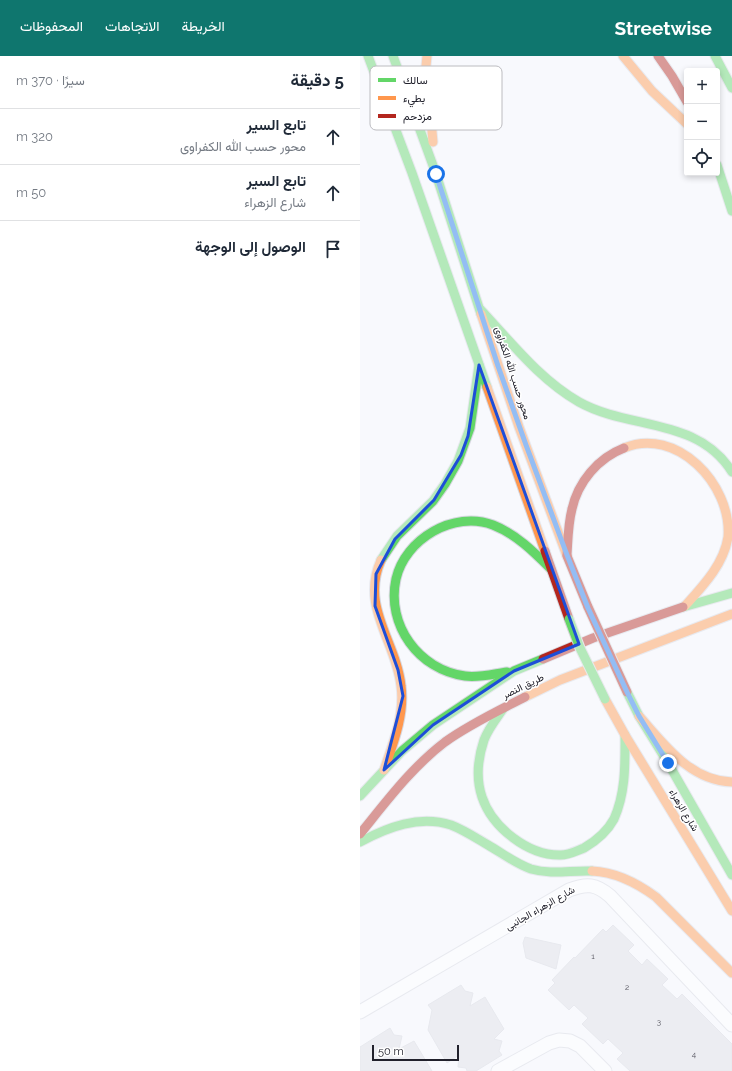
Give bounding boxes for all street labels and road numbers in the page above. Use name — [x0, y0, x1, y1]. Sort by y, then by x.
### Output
street label: محور حسب الله الكفراوى — [492, 325, 533, 421]
street label: طريق النصر — [500, 671, 546, 702]
street label: شارع الزهراء — [666, 787, 701, 834]
street label: شارع الزهراء الجانبى — [503, 884, 577, 933]

